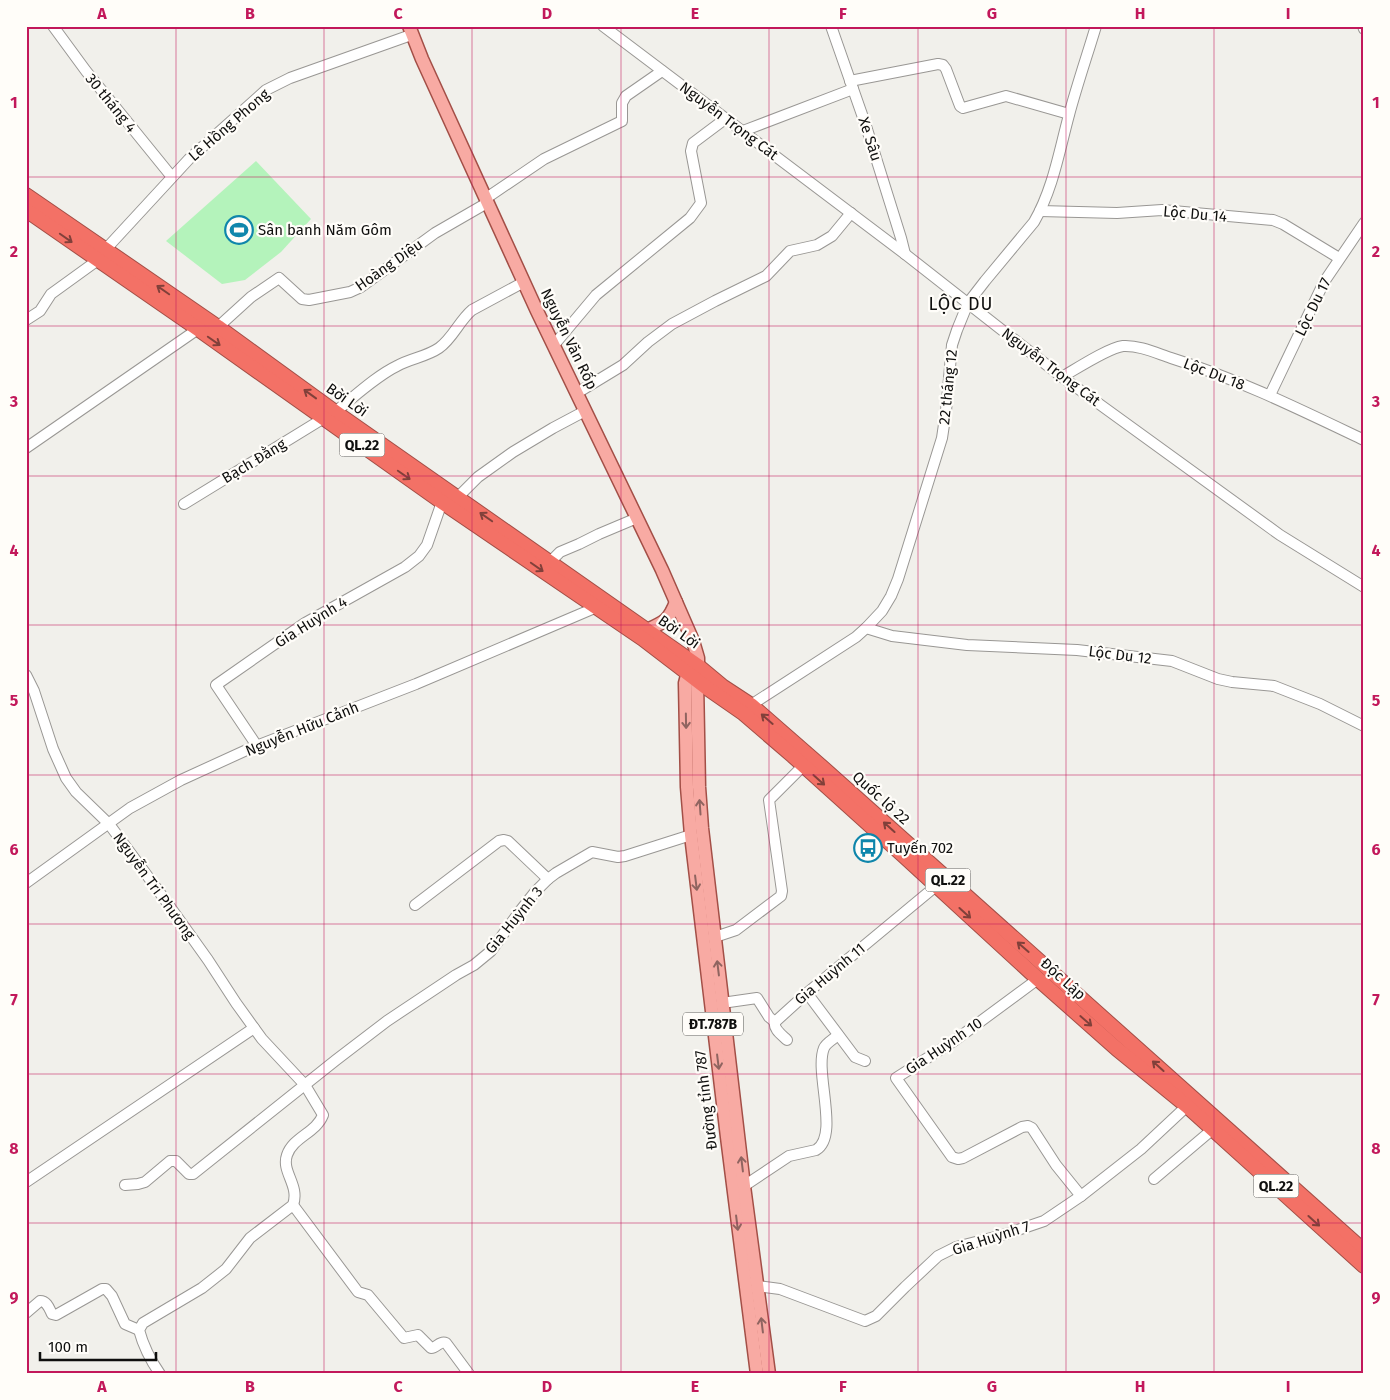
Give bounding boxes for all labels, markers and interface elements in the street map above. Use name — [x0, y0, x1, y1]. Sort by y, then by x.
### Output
text: A — [96, 4, 107, 23]
text: B — [245, 4, 255, 23]
text: C — [393, 4, 403, 23]
text: D — [542, 4, 552, 23]
text: E — [691, 4, 699, 23]
text: F — [839, 4, 847, 23]
text: G — [987, 4, 997, 23]
text: H — [1135, 4, 1145, 23]
text: I — [1286, 4, 1290, 23]
street label: 30 tháng 4 — [82, 70, 140, 136]
street label: Nguyễn Trọng Cát — [676, 78, 782, 164]
street label: Lê Hồng Phong — [185, 85, 273, 165]
text: 1 — [10, 93, 18, 112]
text: 1 — [1372, 93, 1380, 112]
street label: Xe Sâu — [854, 115, 886, 163]
street label: Lộc Du 14 — [1162, 202, 1228, 226]
sports icon: Sân banh Năm Gôm — [224, 215, 254, 245]
place label: Sân banh Năm Gôm — [258, 221, 392, 239]
one-way arrow — [59, 233, 73, 243]
street label: Hoàng Diệu — [352, 235, 426, 295]
text: 2 — [10, 242, 18, 261]
text: 2 — [1372, 242, 1380, 261]
street label: Lộc Du 17 — [1291, 275, 1335, 339]
one-way arrow — [156, 285, 170, 295]
street label: Nguyễn Văn Rốp — [537, 286, 601, 392]
district label: LỘC DU — [929, 293, 993, 315]
street label: Nguyễn Trọng Cát — [998, 324, 1104, 410]
one-way arrow — [207, 336, 221, 346]
street label: 22 tháng 12 — [935, 348, 961, 426]
street label: Lộc Du 18 — [1181, 354, 1247, 394]
street label: Bời Lời — [323, 379, 371, 421]
one-way arrow — [303, 389, 317, 399]
text: 3 — [9, 392, 18, 411]
text: 3 — [1371, 392, 1380, 411]
road number: QL.22 — [340, 434, 384, 456]
street label: Bạch Đằng — [219, 435, 290, 487]
one-way arrow — [397, 470, 411, 480]
one-way arrow — [480, 512, 494, 522]
text: 4 — [9, 541, 19, 560]
text: 4 — [1371, 541, 1381, 560]
one-way arrow — [530, 562, 544, 572]
street label: Gia Huỳnh 4 — [272, 593, 350, 651]
street label: Bời Lời — [655, 611, 703, 653]
street label: Lộc Du 12 — [1087, 642, 1153, 668]
text: 5 — [10, 691, 19, 710]
text: 5 — [1372, 691, 1381, 710]
street label: Nguyễn Hữu Cảnh — [243, 698, 361, 760]
one-way arrow — [681, 712, 691, 729]
one-way arrow — [761, 714, 774, 725]
street label: Quốc lộ 22 — [849, 768, 913, 828]
one-way arrow — [813, 774, 826, 785]
one-way arrow — [696, 799, 705, 815]
one-way arrow — [882, 821, 895, 833]
street label: Nguyễn Tri Phương — [109, 829, 199, 943]
bus stop icon: Tuyến 702 — [853, 833, 883, 863]
place label: Tuyến 702 — [887, 839, 953, 857]
text: 6 — [9, 840, 19, 859]
text: 6 — [1371, 840, 1381, 859]
road number: QL.22 — [926, 868, 970, 892]
one-way arrow — [691, 875, 701, 891]
street label: Gia Huỳnh 3 — [481, 883, 547, 957]
one-way arrow — [959, 907, 972, 919]
street label: Gia Huỳnh 11 — [791, 939, 869, 1009]
one-way arrow — [1017, 941, 1030, 953]
street label: Độc Lập — [1037, 954, 1089, 1004]
one-way arrow — [713, 960, 723, 976]
text: 7 — [10, 990, 18, 1009]
text: 7 — [1372, 990, 1380, 1009]
road number: ĐT.787B — [683, 1012, 743, 1036]
street label: Gia Huỳnh 10 — [902, 1014, 986, 1078]
one-way arrow — [1080, 1016, 1093, 1027]
street label: Đường tỉnh 787 — [691, 1049, 721, 1151]
one-way arrow — [713, 1053, 723, 1069]
one-way arrow — [1151, 1060, 1164, 1072]
text: 8 — [9, 1139, 19, 1158]
text: 8 — [1371, 1139, 1381, 1158]
one-way arrow — [737, 1157, 747, 1173]
road number: QL.22 — [1254, 1174, 1298, 1198]
one-way arrow — [733, 1215, 743, 1231]
one-way arrow — [1308, 1215, 1321, 1227]
street label: Gia Huỳnh 7 — [950, 1217, 1032, 1259]
text: 9 — [10, 1288, 19, 1307]
text: 9 — [1372, 1288, 1381, 1307]
one-way arrow — [757, 1318, 767, 1334]
scale bar — [40, 1330, 156, 1362]
text: 100 m — [48, 1338, 88, 1356]
text: A — [96, 1377, 107, 1396]
text: B — [245, 1377, 255, 1396]
text: C — [393, 1377, 403, 1396]
text: D — [542, 1377, 552, 1396]
text: E — [691, 1377, 699, 1396]
text: F — [839, 1377, 847, 1396]
text: G — [987, 1377, 997, 1396]
text: H — [1135, 1377, 1145, 1396]
text: I — [1286, 1377, 1290, 1396]

